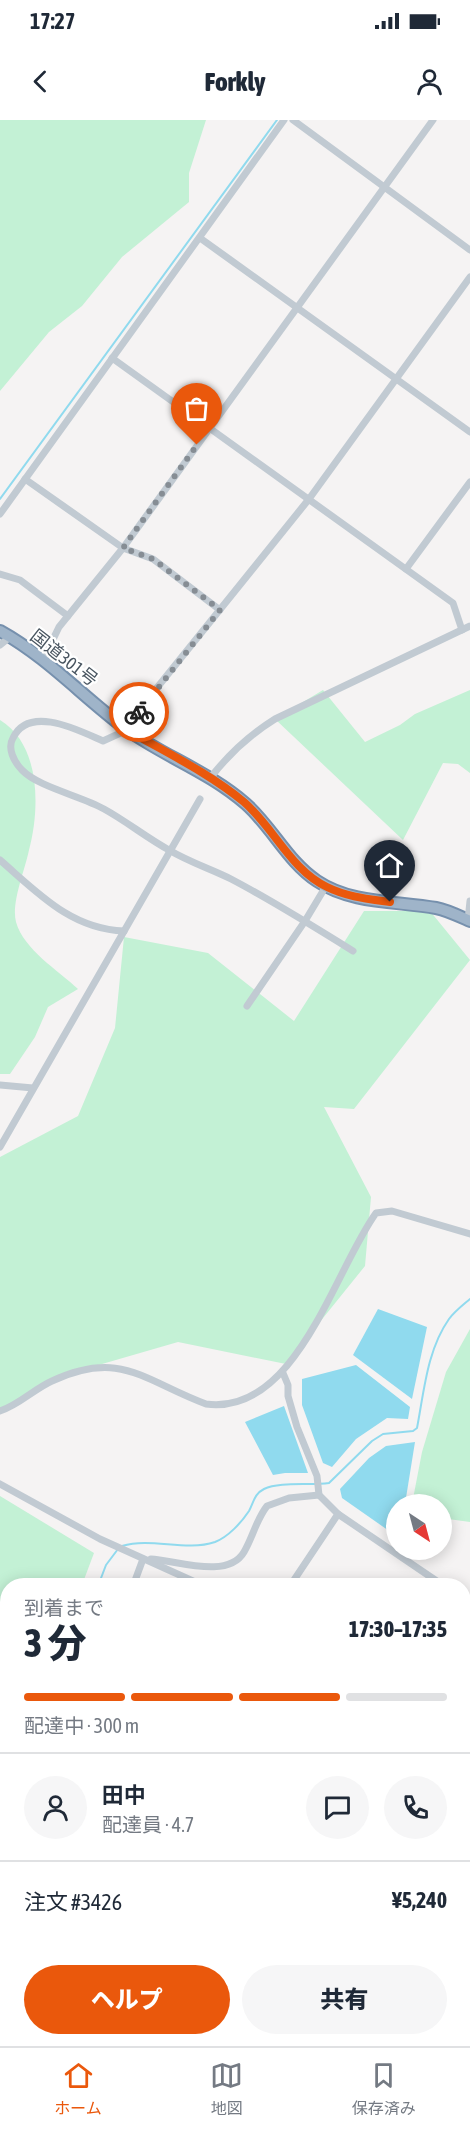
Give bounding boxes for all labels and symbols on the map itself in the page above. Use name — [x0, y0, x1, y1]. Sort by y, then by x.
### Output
pin — [171, 383, 222, 445]
street label: 国道301号 — [27, 625, 102, 690]
courier — [109, 682, 169, 742]
pin — [364, 840, 415, 902]
north arrow — [386, 1494, 452, 1560]

